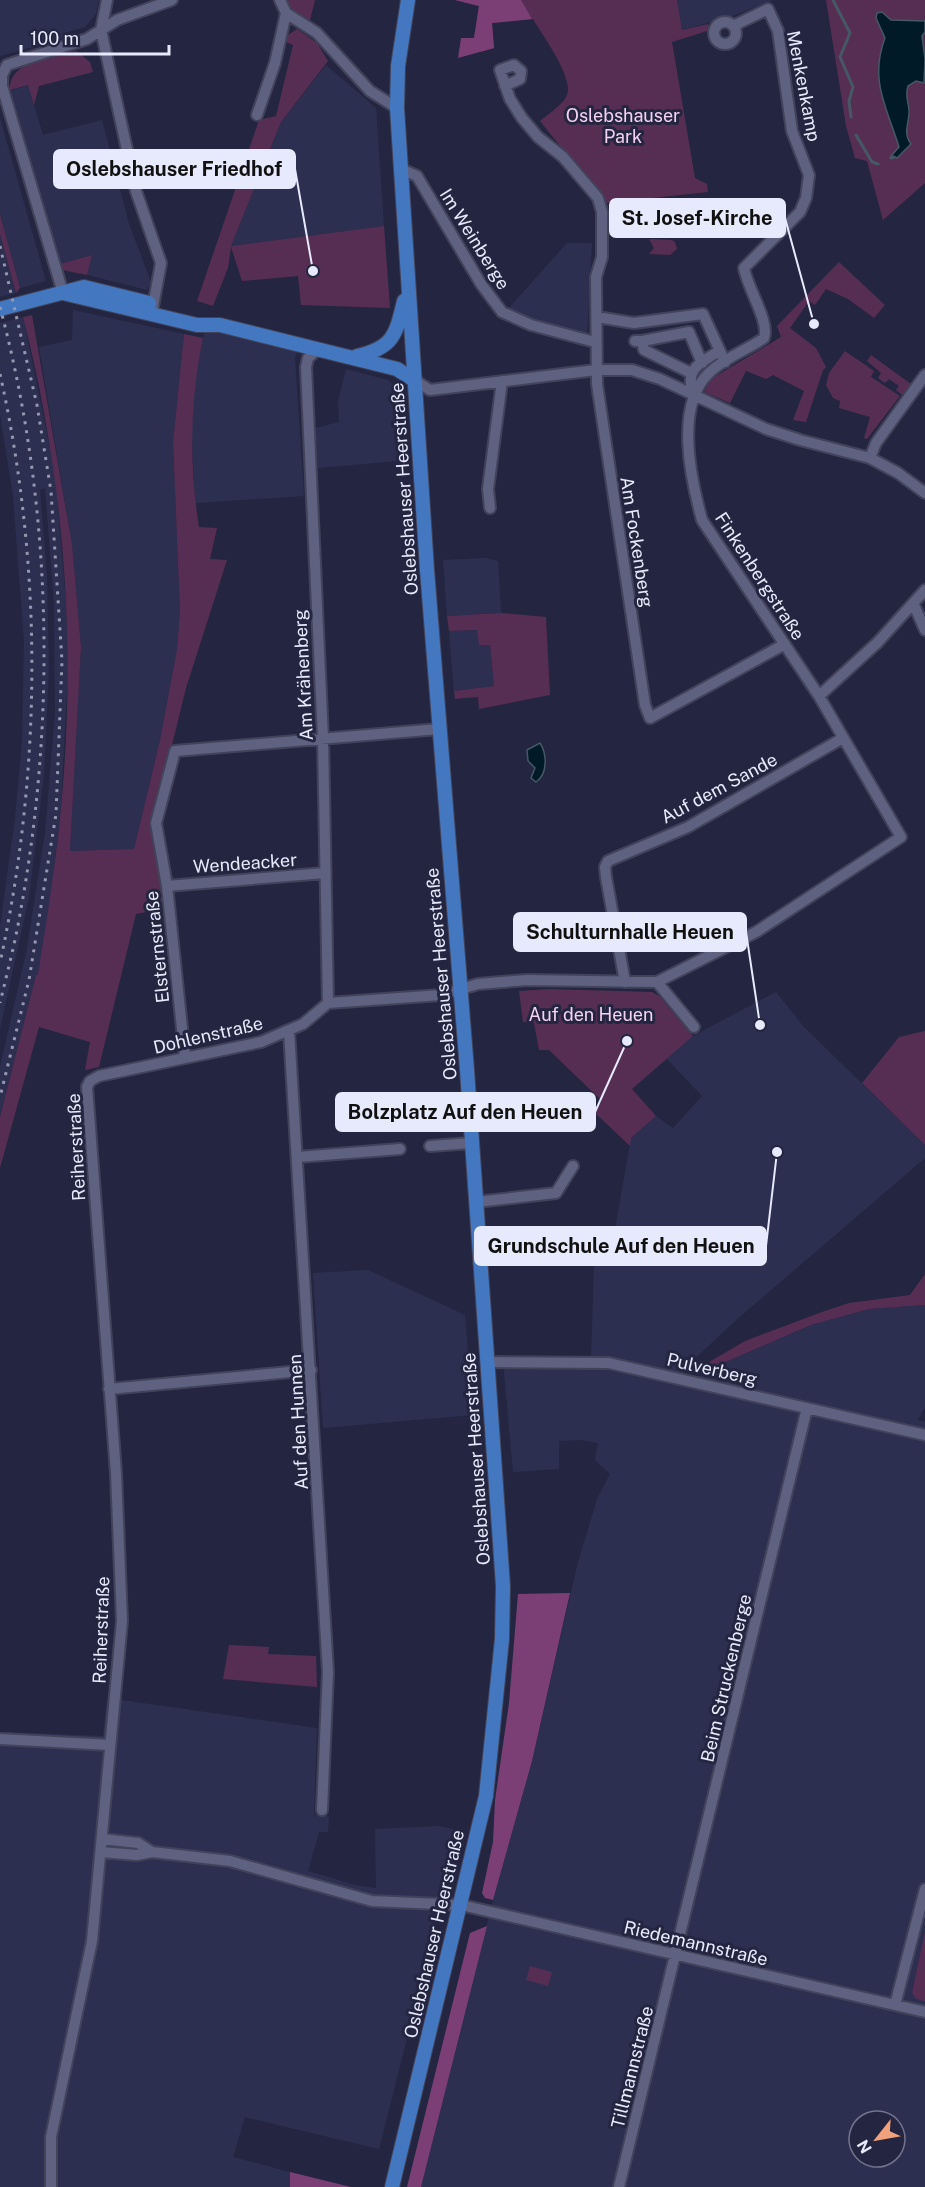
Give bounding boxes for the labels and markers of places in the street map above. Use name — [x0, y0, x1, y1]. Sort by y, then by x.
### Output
callout: Oslebshauser Friedhof — [54, 150, 295, 188]
callout: St. Josef-Kirche — [610, 199, 785, 237]
callout: Schulturnhalle Heuen — [514, 913, 746, 951]
callout: Bolzplatz Auf den Heuen — [336, 1093, 595, 1131]
callout: Grundschule Auf den Heuen — [475, 1227, 766, 1265]

